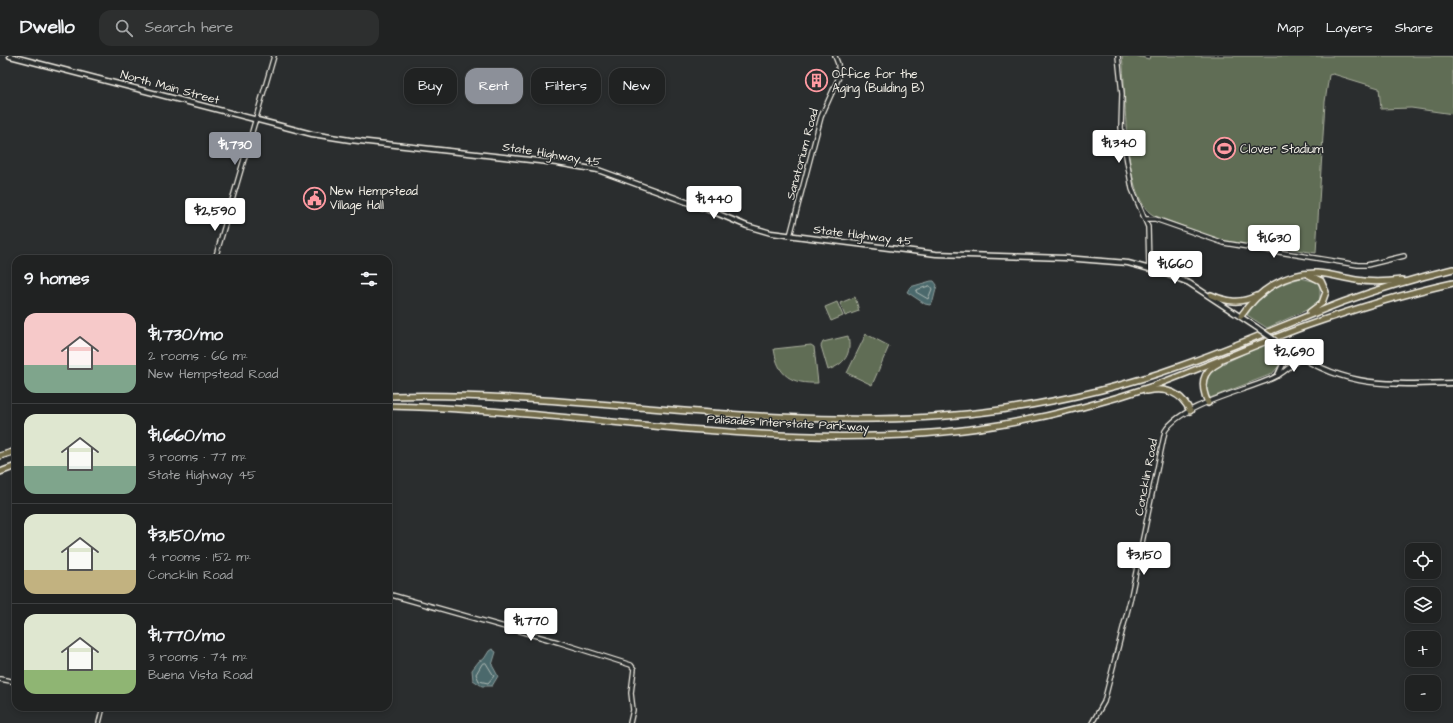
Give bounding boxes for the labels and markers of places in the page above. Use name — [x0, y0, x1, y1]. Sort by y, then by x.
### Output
place label: Office for the Aging (Building B) — [832, 66, 924, 98]
building icon: Office for the Aging (Building B) — [803, 68, 829, 94]
pin: $1,340 — [1086, 130, 1152, 164]
pin: $1,730 — [202, 132, 268, 166]
sports icon: Clover Stadium — [1212, 136, 1238, 162]
place label: Clover Stadium — [1240, 141, 1324, 158]
place label: New Hempstead Village Hall — [330, 183, 418, 215]
public building icon: New Hempstead Village Hall — [302, 185, 328, 211]
pin: $1,440 — [681, 186, 747, 220]
pin: $2,590 — [182, 198, 248, 232]
pin: $1,630 — [1241, 225, 1307, 259]
pin: $1,660 — [1142, 251, 1208, 285]
pin: $2,690 — [1261, 339, 1327, 373]
pin: $3,150 — [1111, 542, 1177, 576]
pin: $1,770 — [498, 608, 564, 642]

